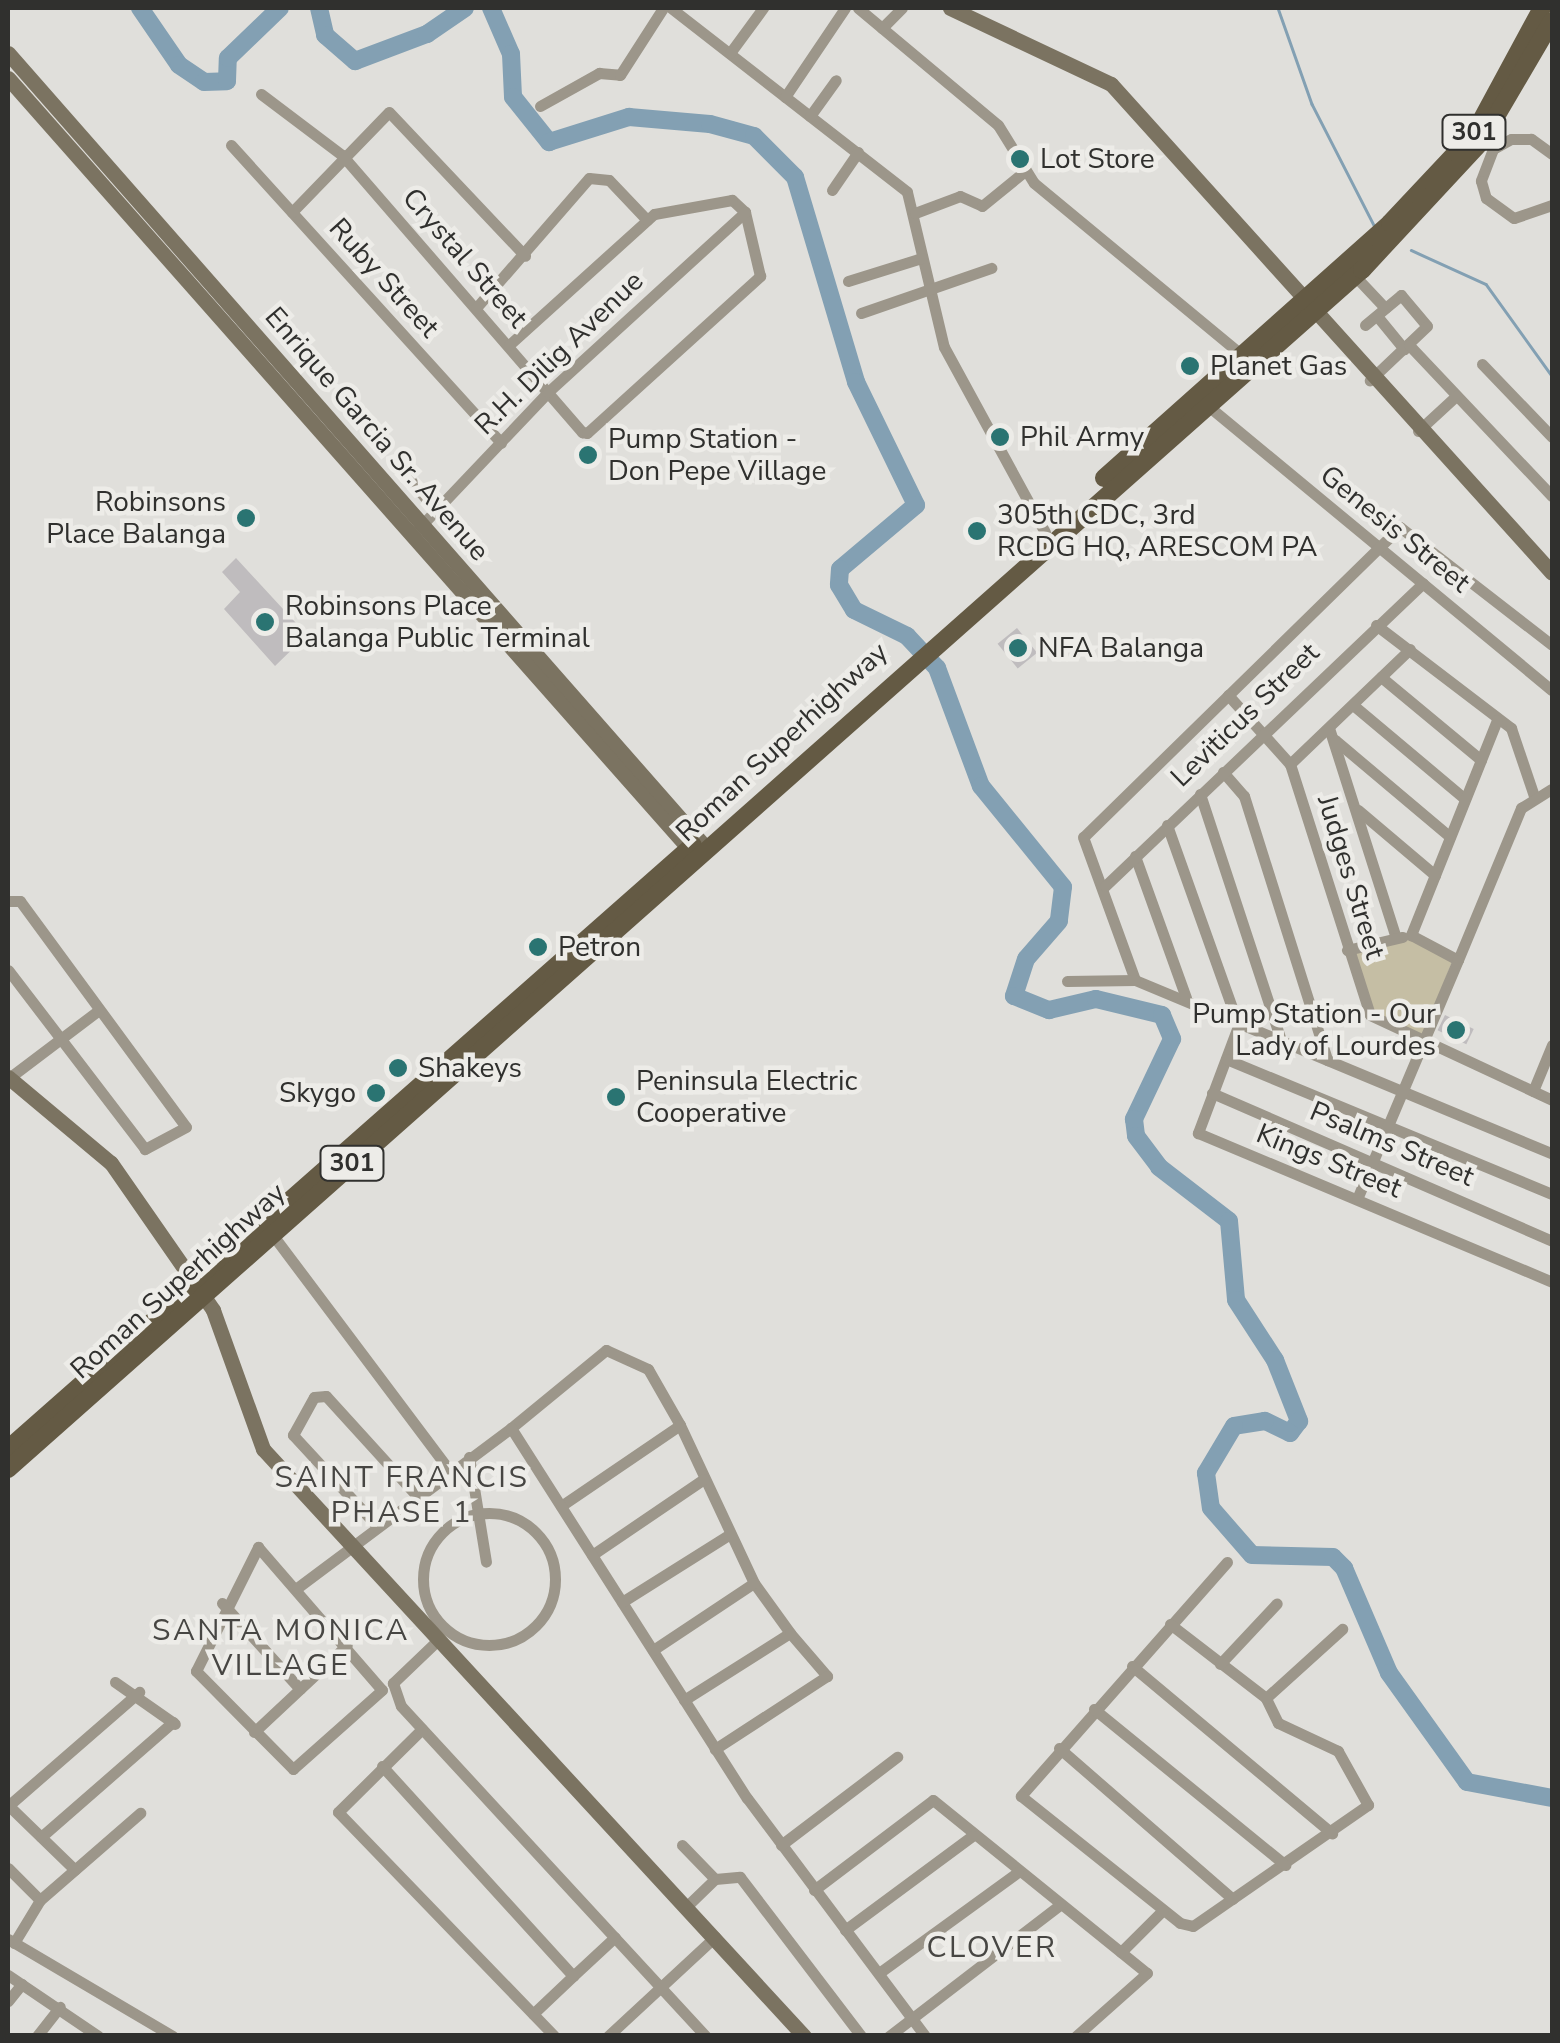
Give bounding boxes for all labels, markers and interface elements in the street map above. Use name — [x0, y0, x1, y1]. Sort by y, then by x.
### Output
road number: 301 — [1442, 112, 1506, 152]
place label: Lot Store — [1040, 142, 1155, 176]
marker: Lot Store — [1009, 148, 1031, 170]
street label: Crystal Street — [395, 181, 535, 335]
street label: Ruby Street — [322, 212, 446, 344]
street label: R.H. Dilig Avenue — [468, 264, 650, 442]
street label: Enrique Garcia Sr. Avenue — [258, 300, 496, 568]
place label: Planet Gas — [1210, 349, 1347, 383]
marker: Planet Gas — [1179, 355, 1201, 377]
place label: Phil Army — [1020, 420, 1144, 454]
place label: Pump Station - Don Pepe Village — [608, 422, 826, 488]
marker: Phil Army — [989, 426, 1011, 448]
marker: Pump Station - Don Pepe Village — [577, 444, 599, 466]
street label: Genesis Street — [1313, 458, 1477, 600]
place label: Robinsons Place Balanga — [46, 485, 226, 551]
place label: 305th CDC, 3rd RCDG HQ, ARESCOM PA — [997, 498, 1317, 564]
marker: Robinsons Place Balanga — [235, 507, 257, 529]
marker: 305th CDC, 3rd RCDG HQ, ARESCOM PA — [966, 520, 988, 542]
place label: Robinsons Place Balanga Public Terminal — [285, 589, 590, 655]
marker: Robinsons Place Balanga Public Terminal — [254, 611, 276, 633]
place label: NFA Balanga — [1038, 631, 1204, 665]
street label: Roman Superhighway — [669, 635, 895, 849]
street label: Leviticus Street — [1164, 636, 1326, 794]
marker: NFA Balanga — [1007, 637, 1029, 659]
street label: Judges Street — [1310, 791, 1392, 963]
place label: Petron — [558, 930, 641, 964]
marker: Petron — [527, 936, 549, 958]
place label: Pump Station - Our Lady of Lourdes — [1192, 997, 1436, 1063]
marker: Pump Station - Our Lady of Lourdes — [1445, 1019, 1467, 1041]
place label: Shakeys — [418, 1051, 522, 1085]
marker: Shakeys — [387, 1057, 409, 1079]
place label: Peninsula Electric Cooperative — [636, 1064, 857, 1130]
place label: Skygo — [279, 1076, 356, 1110]
marker: Skygo — [365, 1082, 387, 1104]
marker: Peninsula Electric Cooperative — [605, 1086, 627, 1108]
street label: Psalms Street — [1305, 1094, 1479, 1194]
street label: Kings Street — [1252, 1117, 1406, 1205]
road number: 301 — [320, 1143, 384, 1183]
street label: Roman Superhighway — [64, 1176, 292, 1386]
district label: SAINT FRANCIS PHASE 1 — [275, 1460, 529, 1530]
district label: SANTA MONICA VILLAGE — [152, 1613, 410, 1684]
district label: CLOVER — [926, 1930, 1058, 1966]

